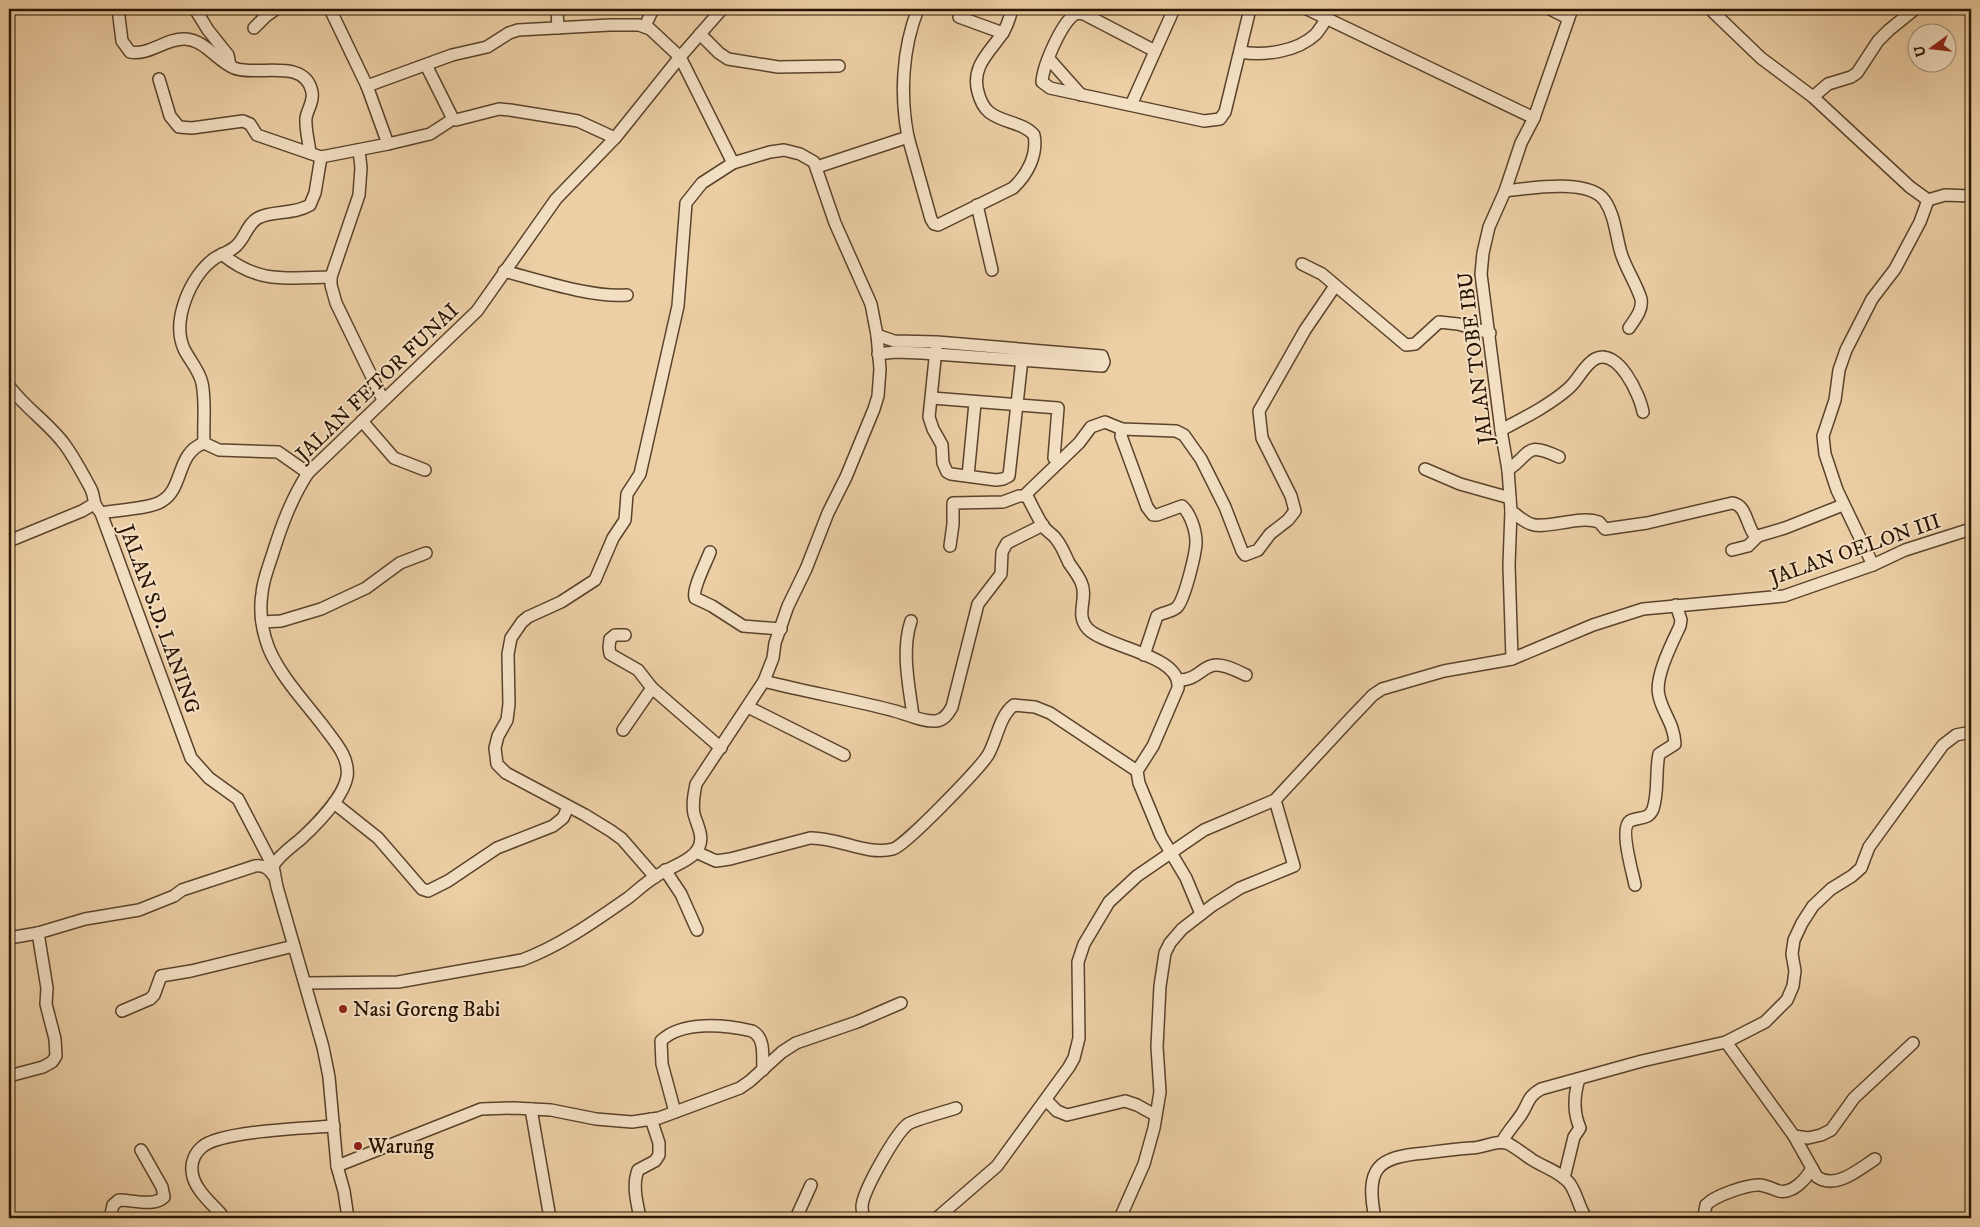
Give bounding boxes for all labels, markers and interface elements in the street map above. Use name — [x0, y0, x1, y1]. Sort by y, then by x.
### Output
north arrow — [1908, 22, 1958, 72]
text: U — [1910, 43, 1931, 59]
street label: JALAN TOBE IBU — [1453, 270, 1500, 447]
street label: JALAN FETOR FUNAI — [289, 298, 465, 469]
street label: JALAN OELON III — [1765, 509, 1944, 592]
street label: JALAN S.D. LANING — [112, 519, 205, 718]
place label: Nasi Goreng Babi — [353, 997, 500, 1023]
marker: Nasi Goreng Babi — [337, 1003, 349, 1015]
place label: Warung — [367, 1134, 435, 1160]
marker: Warung — [352, 1140, 364, 1152]

